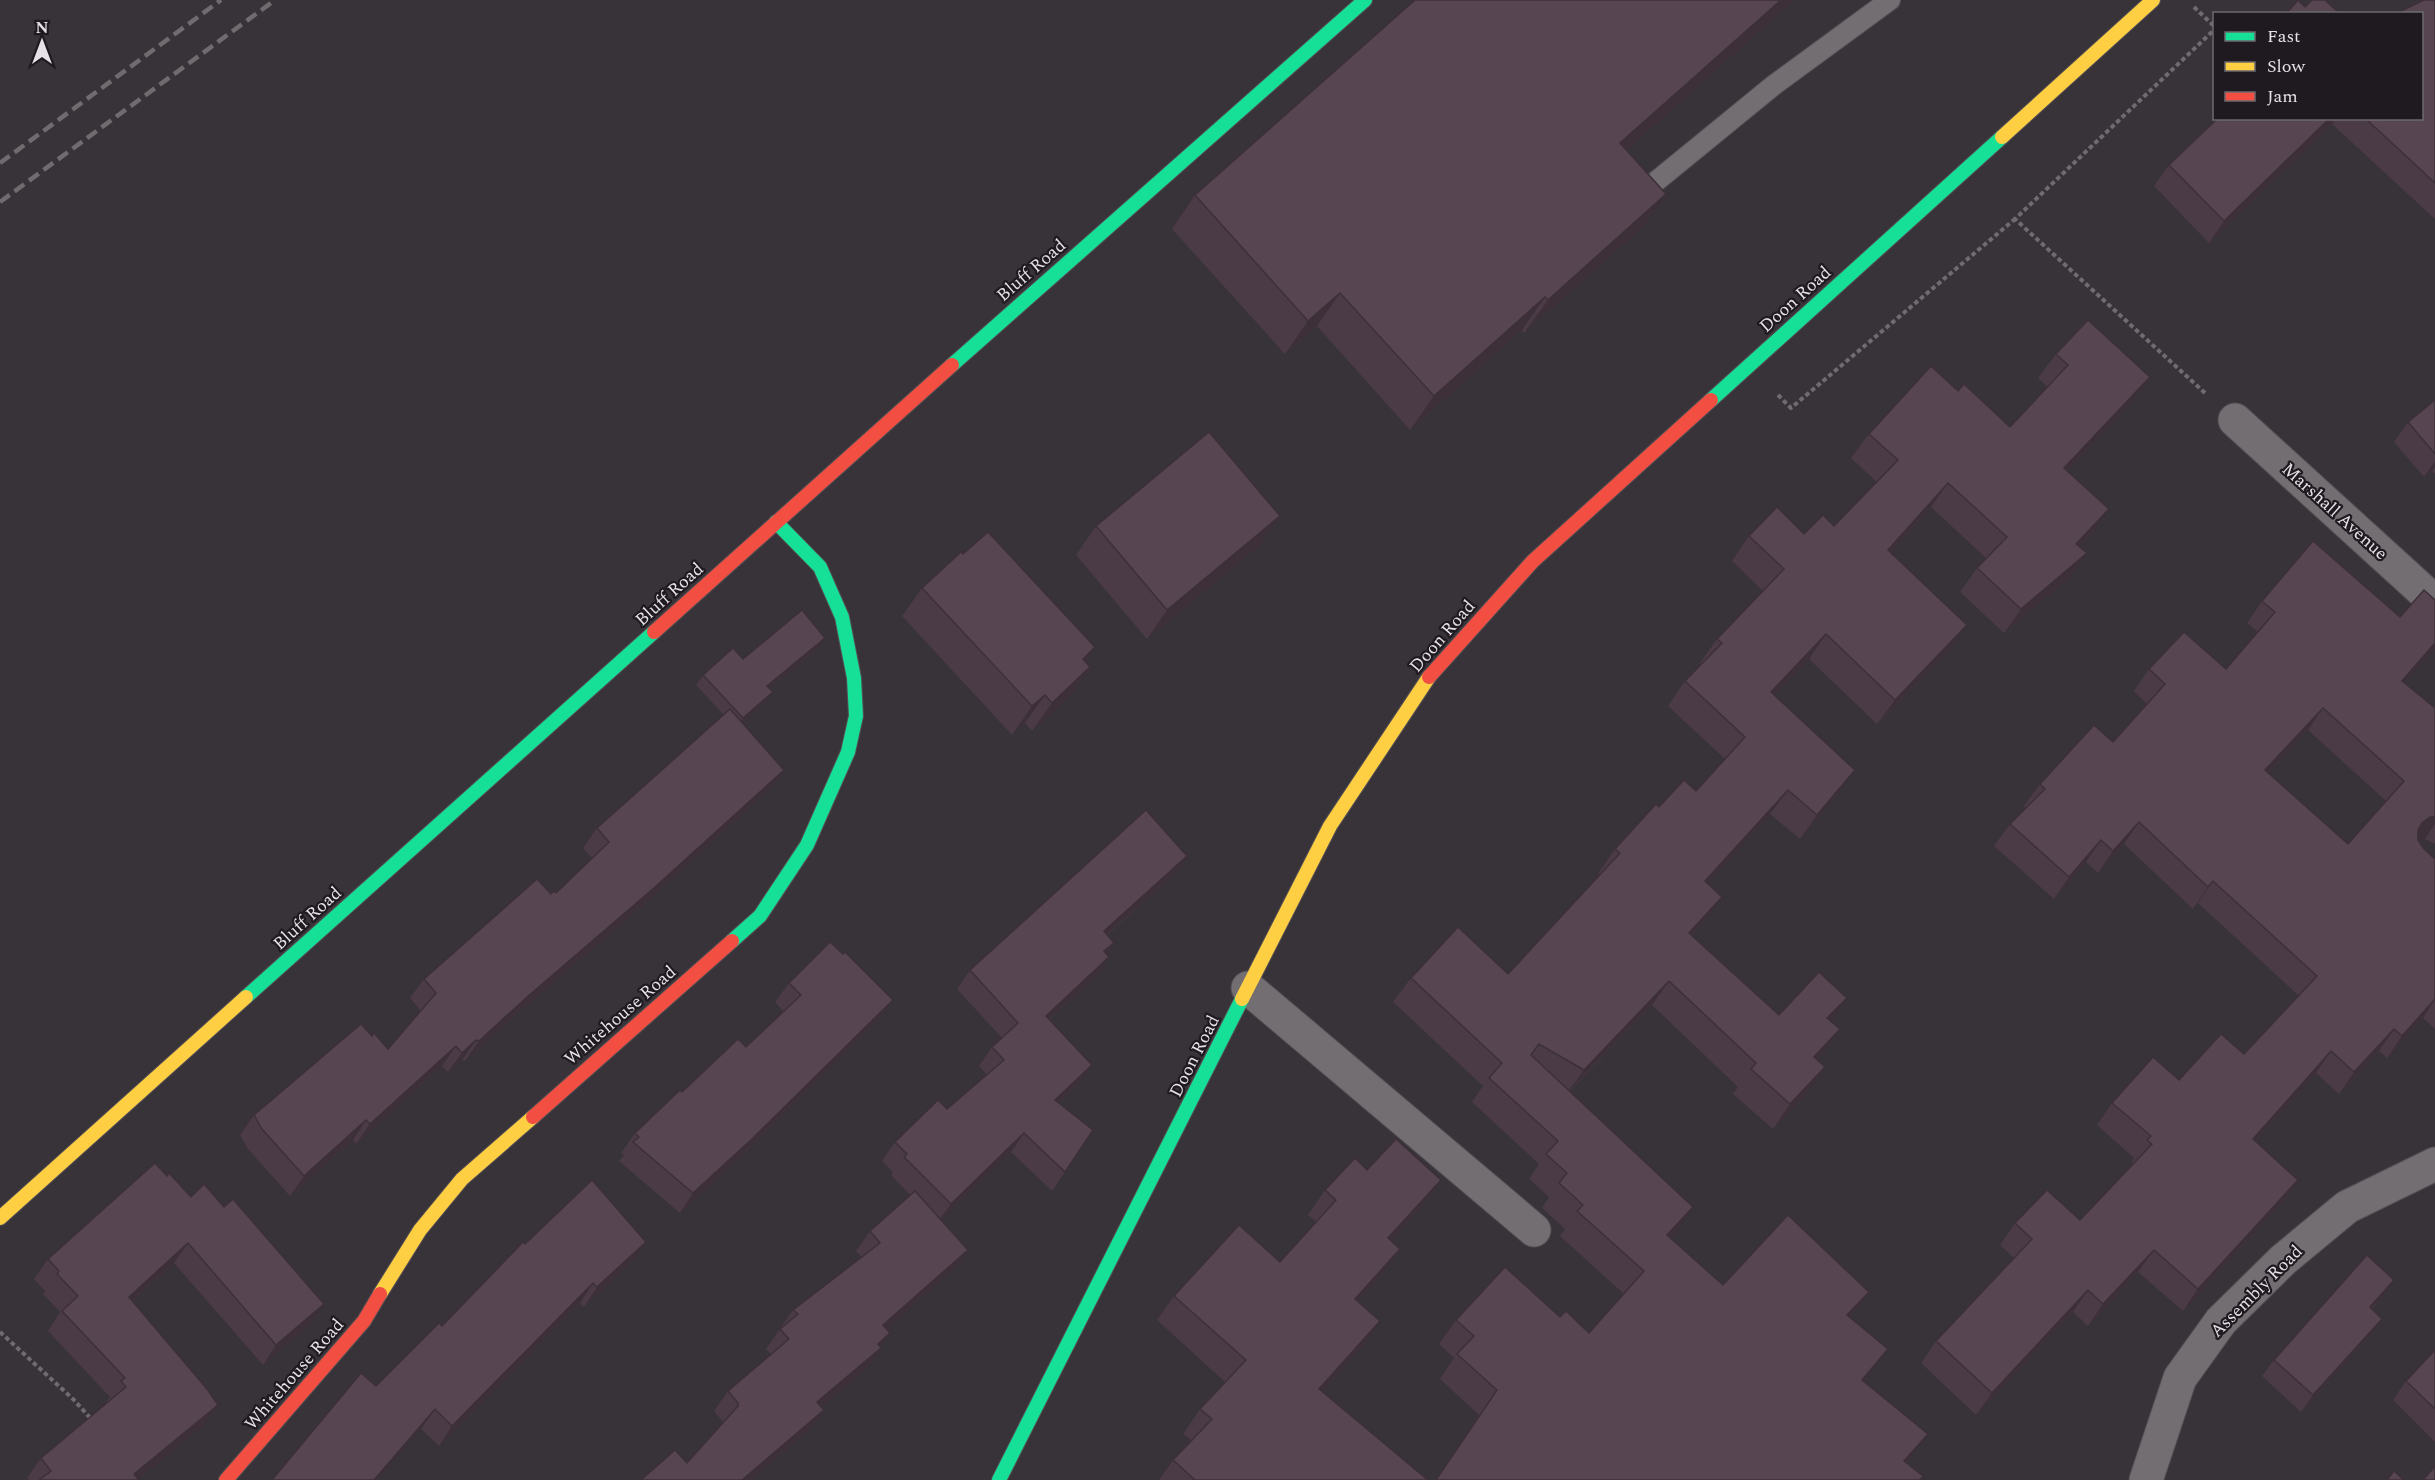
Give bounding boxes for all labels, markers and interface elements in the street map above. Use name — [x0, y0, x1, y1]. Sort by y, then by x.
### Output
north arrow — [12, 12, 72, 72]
legend — [2213, 12, 2423, 120]
text: N — [35, 16, 49, 40]
text: Fast — [2267, 23, 2300, 50]
text: Slow — [2267, 53, 2306, 80]
text: Jam — [2267, 83, 2298, 110]
street label: Bluff Road — [991, 232, 1072, 308]
street label: Doon Road — [1753, 260, 1837, 339]
street label: Marshall Avenue — [2276, 456, 2394, 566]
street label: Bluff Road — [629, 556, 710, 633]
street label: Doon Road — [1403, 594, 1482, 679]
street label: Bluff Road — [267, 880, 348, 957]
street label: Whitehouse Road — [558, 959, 682, 1072]
street label: Doon Road — [1162, 1010, 1227, 1102]
street label: Assembly Road — [2204, 1239, 2309, 1344]
street label: Whitehouse Road — [238, 1312, 351, 1436]

